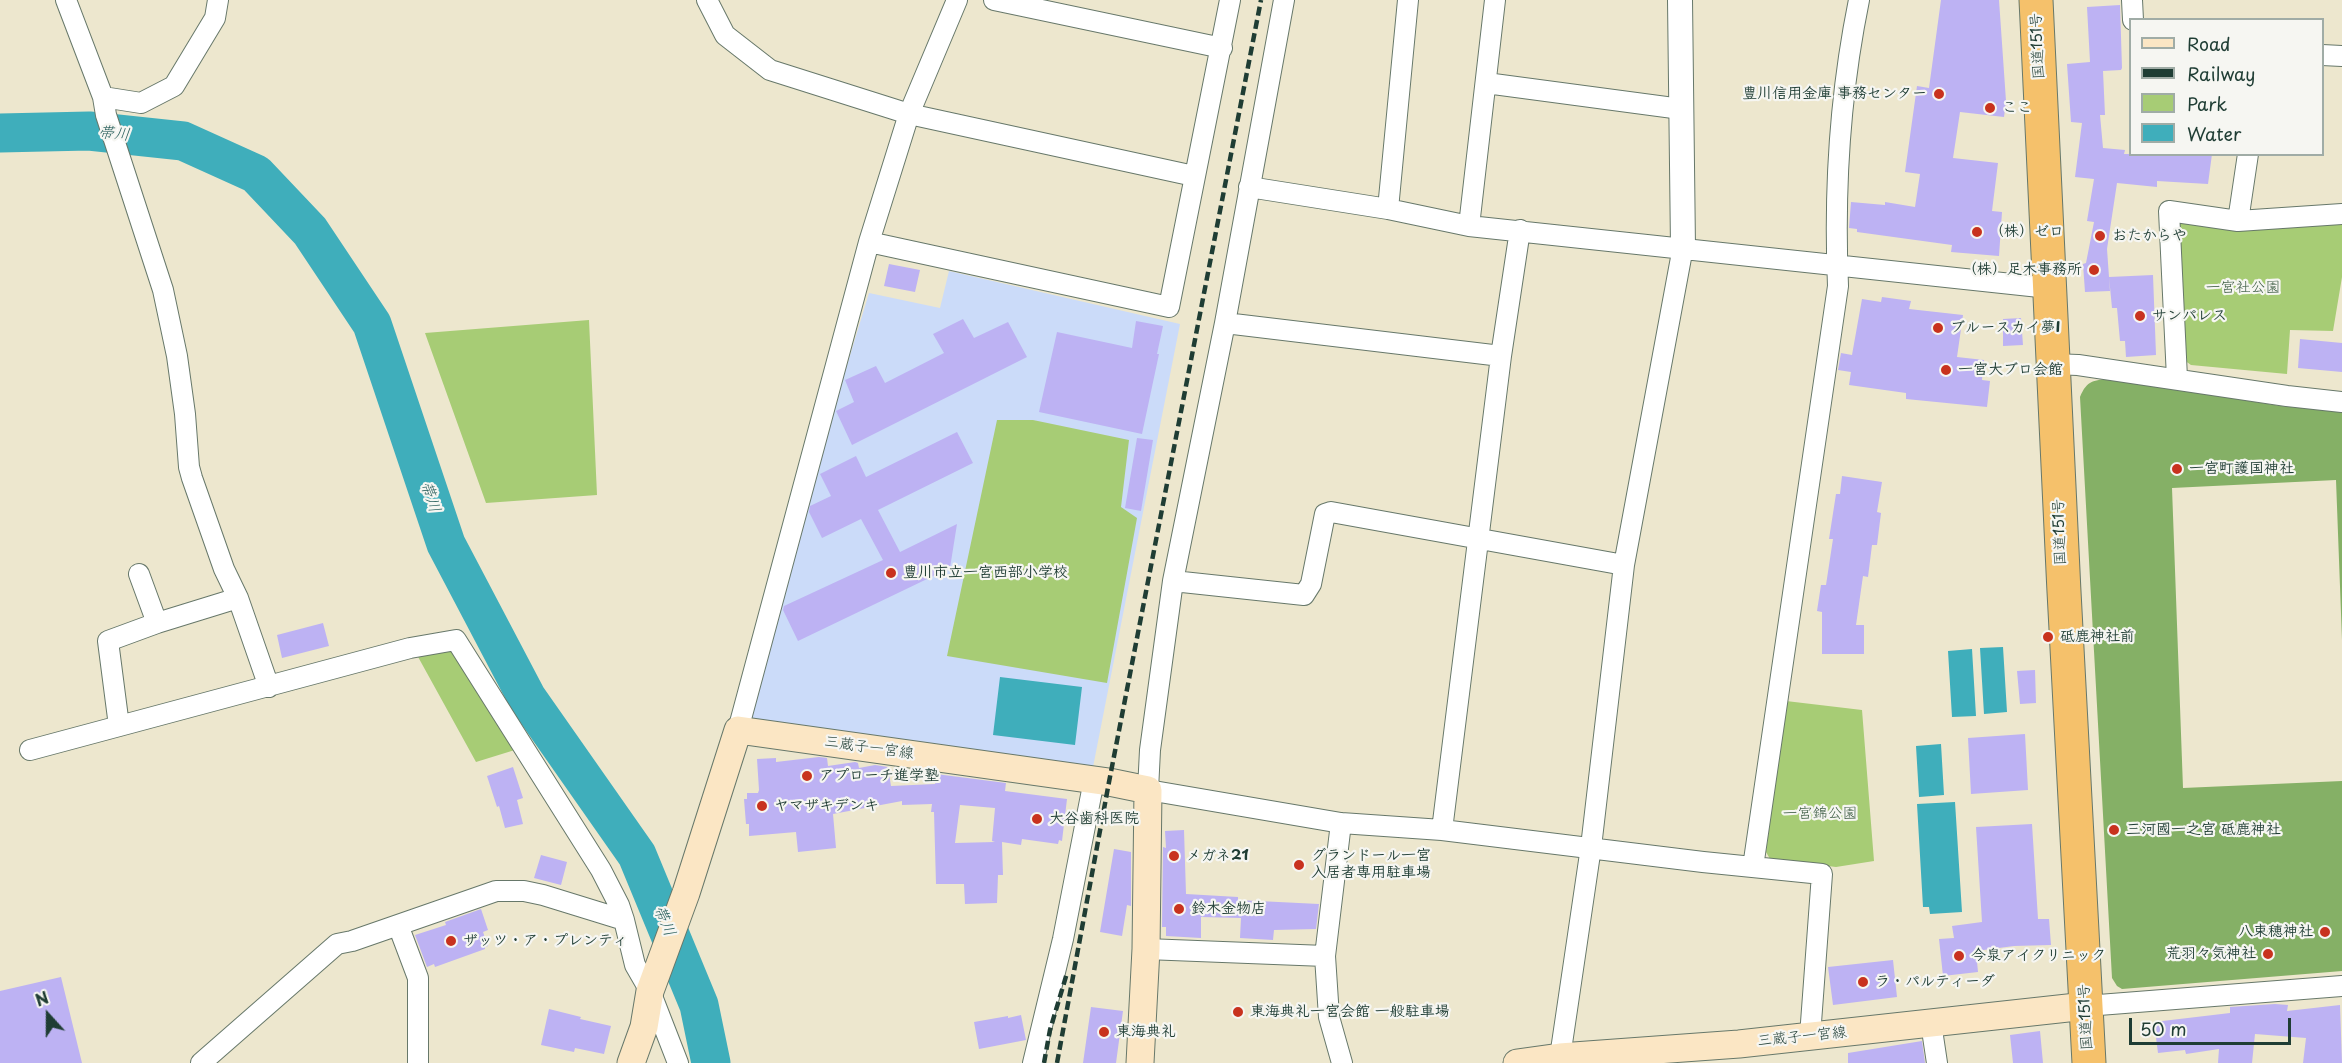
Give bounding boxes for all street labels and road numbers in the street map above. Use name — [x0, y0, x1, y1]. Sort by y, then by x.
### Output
street label: 国道151号 — [2027, 12, 2049, 80]
street label: 国道151号 — [2050, 498, 2070, 566]
street label: 三蔵子一宮線 — [823, 733, 915, 763]
street label: 国道151号 — [2075, 983, 2097, 1051]
street label: 三蔵子一宮線 — [1756, 1023, 1848, 1051]

